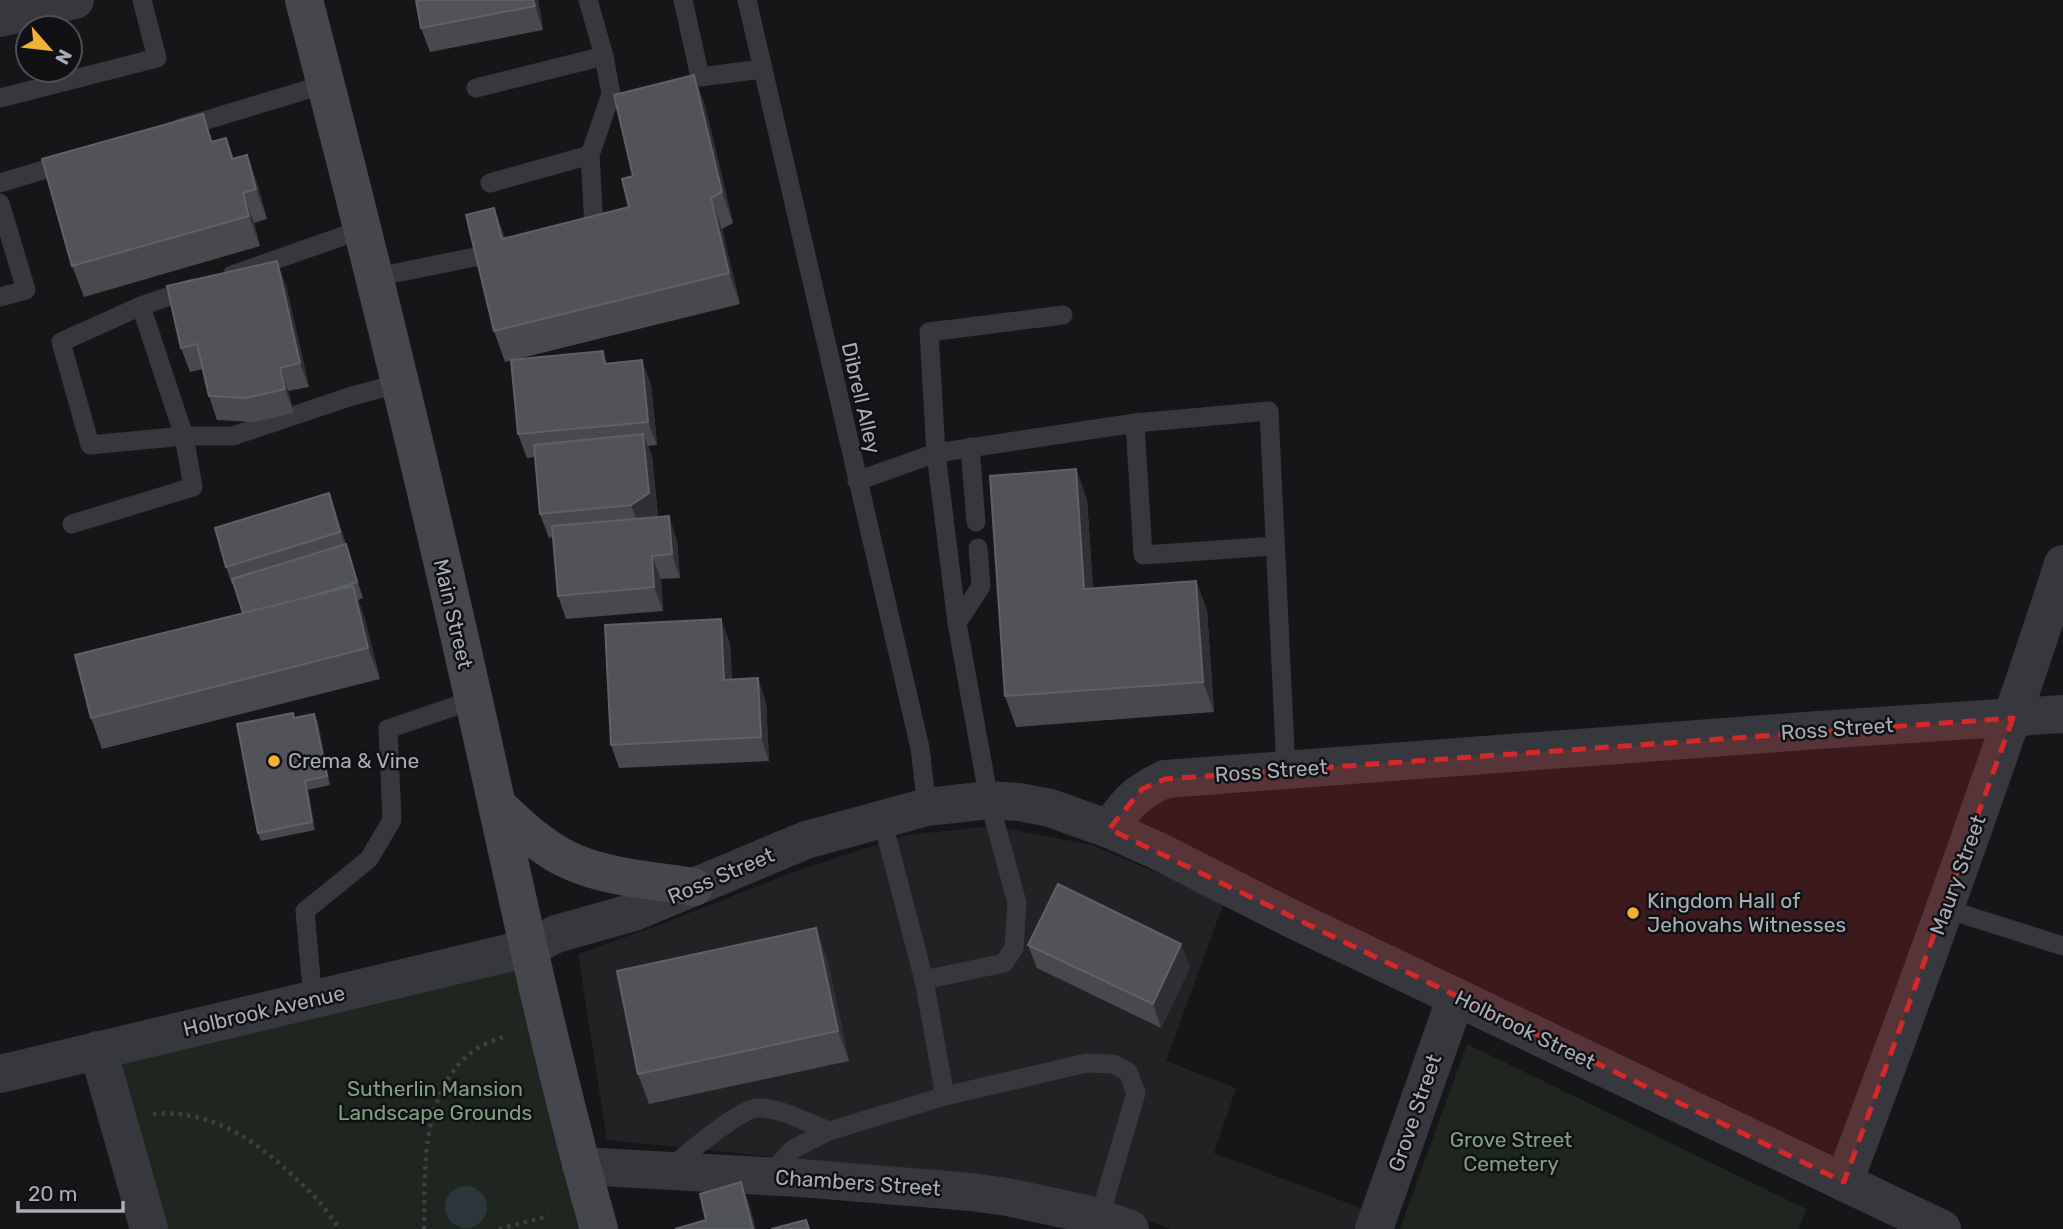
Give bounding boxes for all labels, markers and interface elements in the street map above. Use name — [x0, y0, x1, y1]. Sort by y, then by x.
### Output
north arrow — [14, 14, 84, 84]
text: N — [50, 45, 77, 68]
street label: Dibrell Alley — [837, 340, 887, 456]
street label: Main Street — [429, 557, 478, 671]
street label: Ross Street — [1780, 712, 1894, 745]
place label: Crema & Vine — [288, 748, 419, 773]
marker: Crema & Vine — [266, 753, 282, 769]
street label: Ross Street — [1214, 754, 1328, 787]
street label: Maury Street — [1924, 811, 1991, 938]
street label: Ross Street — [664, 842, 778, 909]
place label: Kingdom Hall of Jehovahs Witnesses — [1647, 888, 1846, 937]
marker: Kingdom Hall of Jehovahs Witnesses — [1625, 905, 1641, 921]
street label: Holbrook Avenue — [181, 980, 347, 1041]
street label: Holbrook Street — [1451, 985, 1599, 1074]
street label: Grove Street — [1383, 1051, 1446, 1175]
park label: Sutherlin Mansion Landscape Grounds — [338, 1076, 532, 1125]
park label: Grove Street Cemetery — [1450, 1127, 1572, 1176]
street label: Chambers Street — [774, 1164, 942, 1201]
scale bar — [18, 1170, 122, 1214]
text: 20 m — [28, 1181, 77, 1206]

